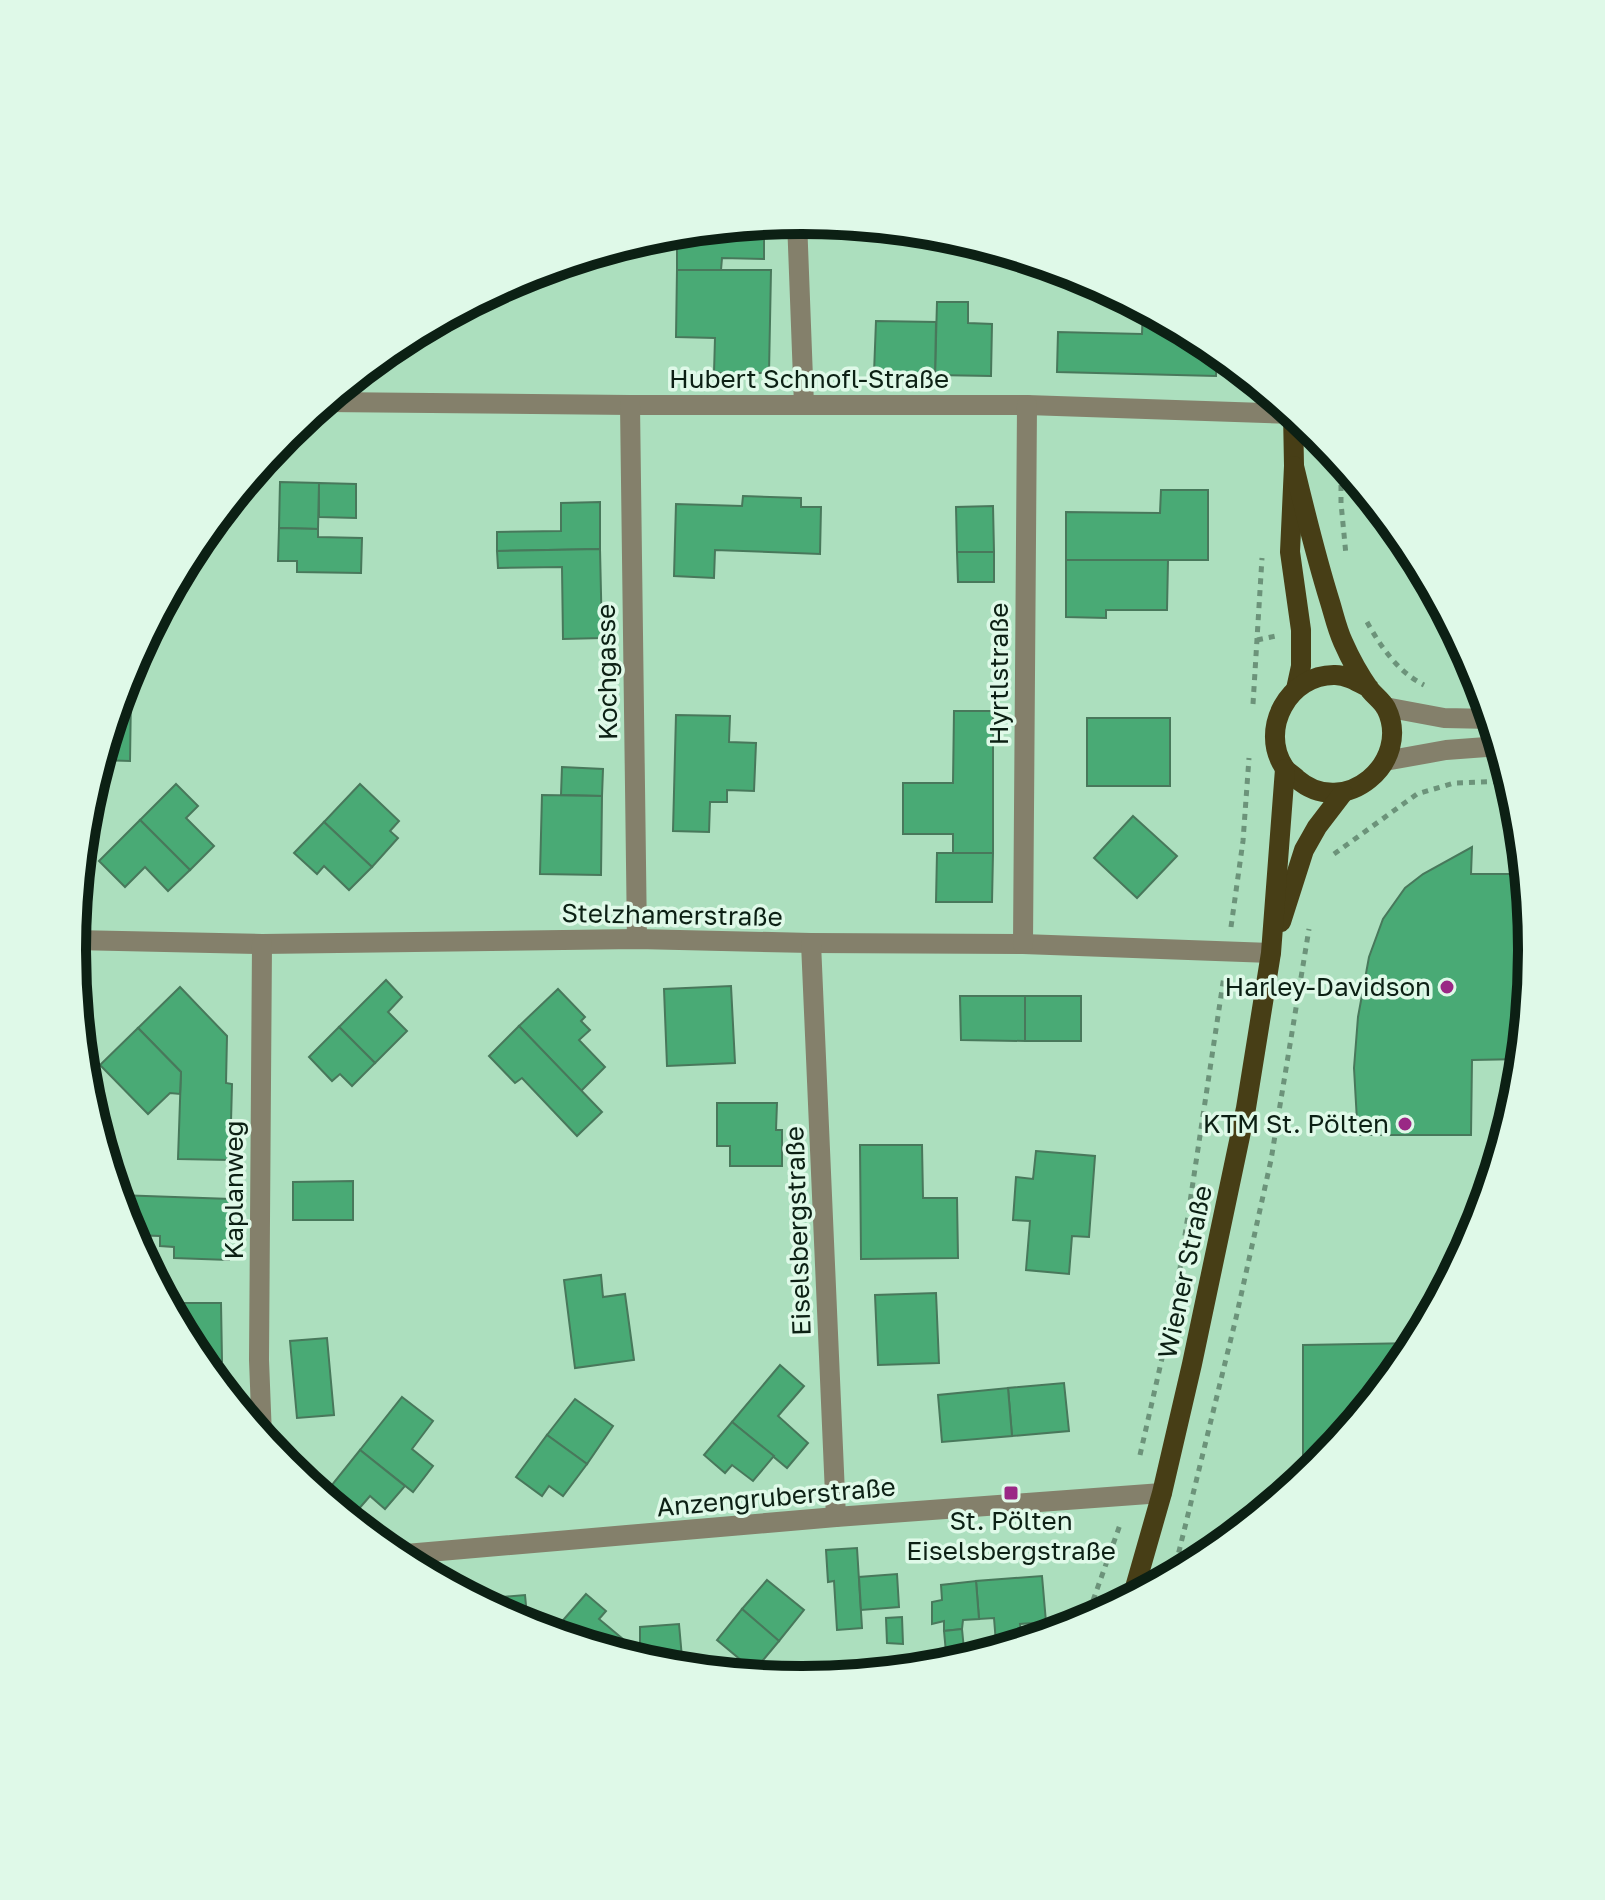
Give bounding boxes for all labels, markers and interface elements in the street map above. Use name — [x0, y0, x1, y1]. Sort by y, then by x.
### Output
street label: Hubert Schnofl-Straße — [669, 363, 949, 394]
street label: Kochgasse — [590, 603, 623, 741]
street label: Hyrtlstraße — [983, 603, 1014, 745]
street label: Stelzhamerstraße — [561, 897, 783, 932]
place label: Harley-Davidson — [1225, 971, 1431, 1002]
marker: Harley-Davidson — [1438, 978, 1456, 996]
place label: KTM St. Pölten — [1203, 1108, 1389, 1139]
marker: KTM St. Pölten — [1396, 1115, 1414, 1133]
street label: Kaplanweg — [218, 1121, 249, 1259]
street label: Eiselsbergstraße — [778, 1126, 817, 1336]
street label: Wiener Straße — [1151, 1183, 1218, 1361]
street label: Anzengruberstraße — [655, 1471, 897, 1522]
marker: St. Pölten Eiselsbergstraße — [1002, 1484, 1020, 1502]
place label: St. Pölten Eiselsbergstraße — [906, 1505, 1116, 1566]

